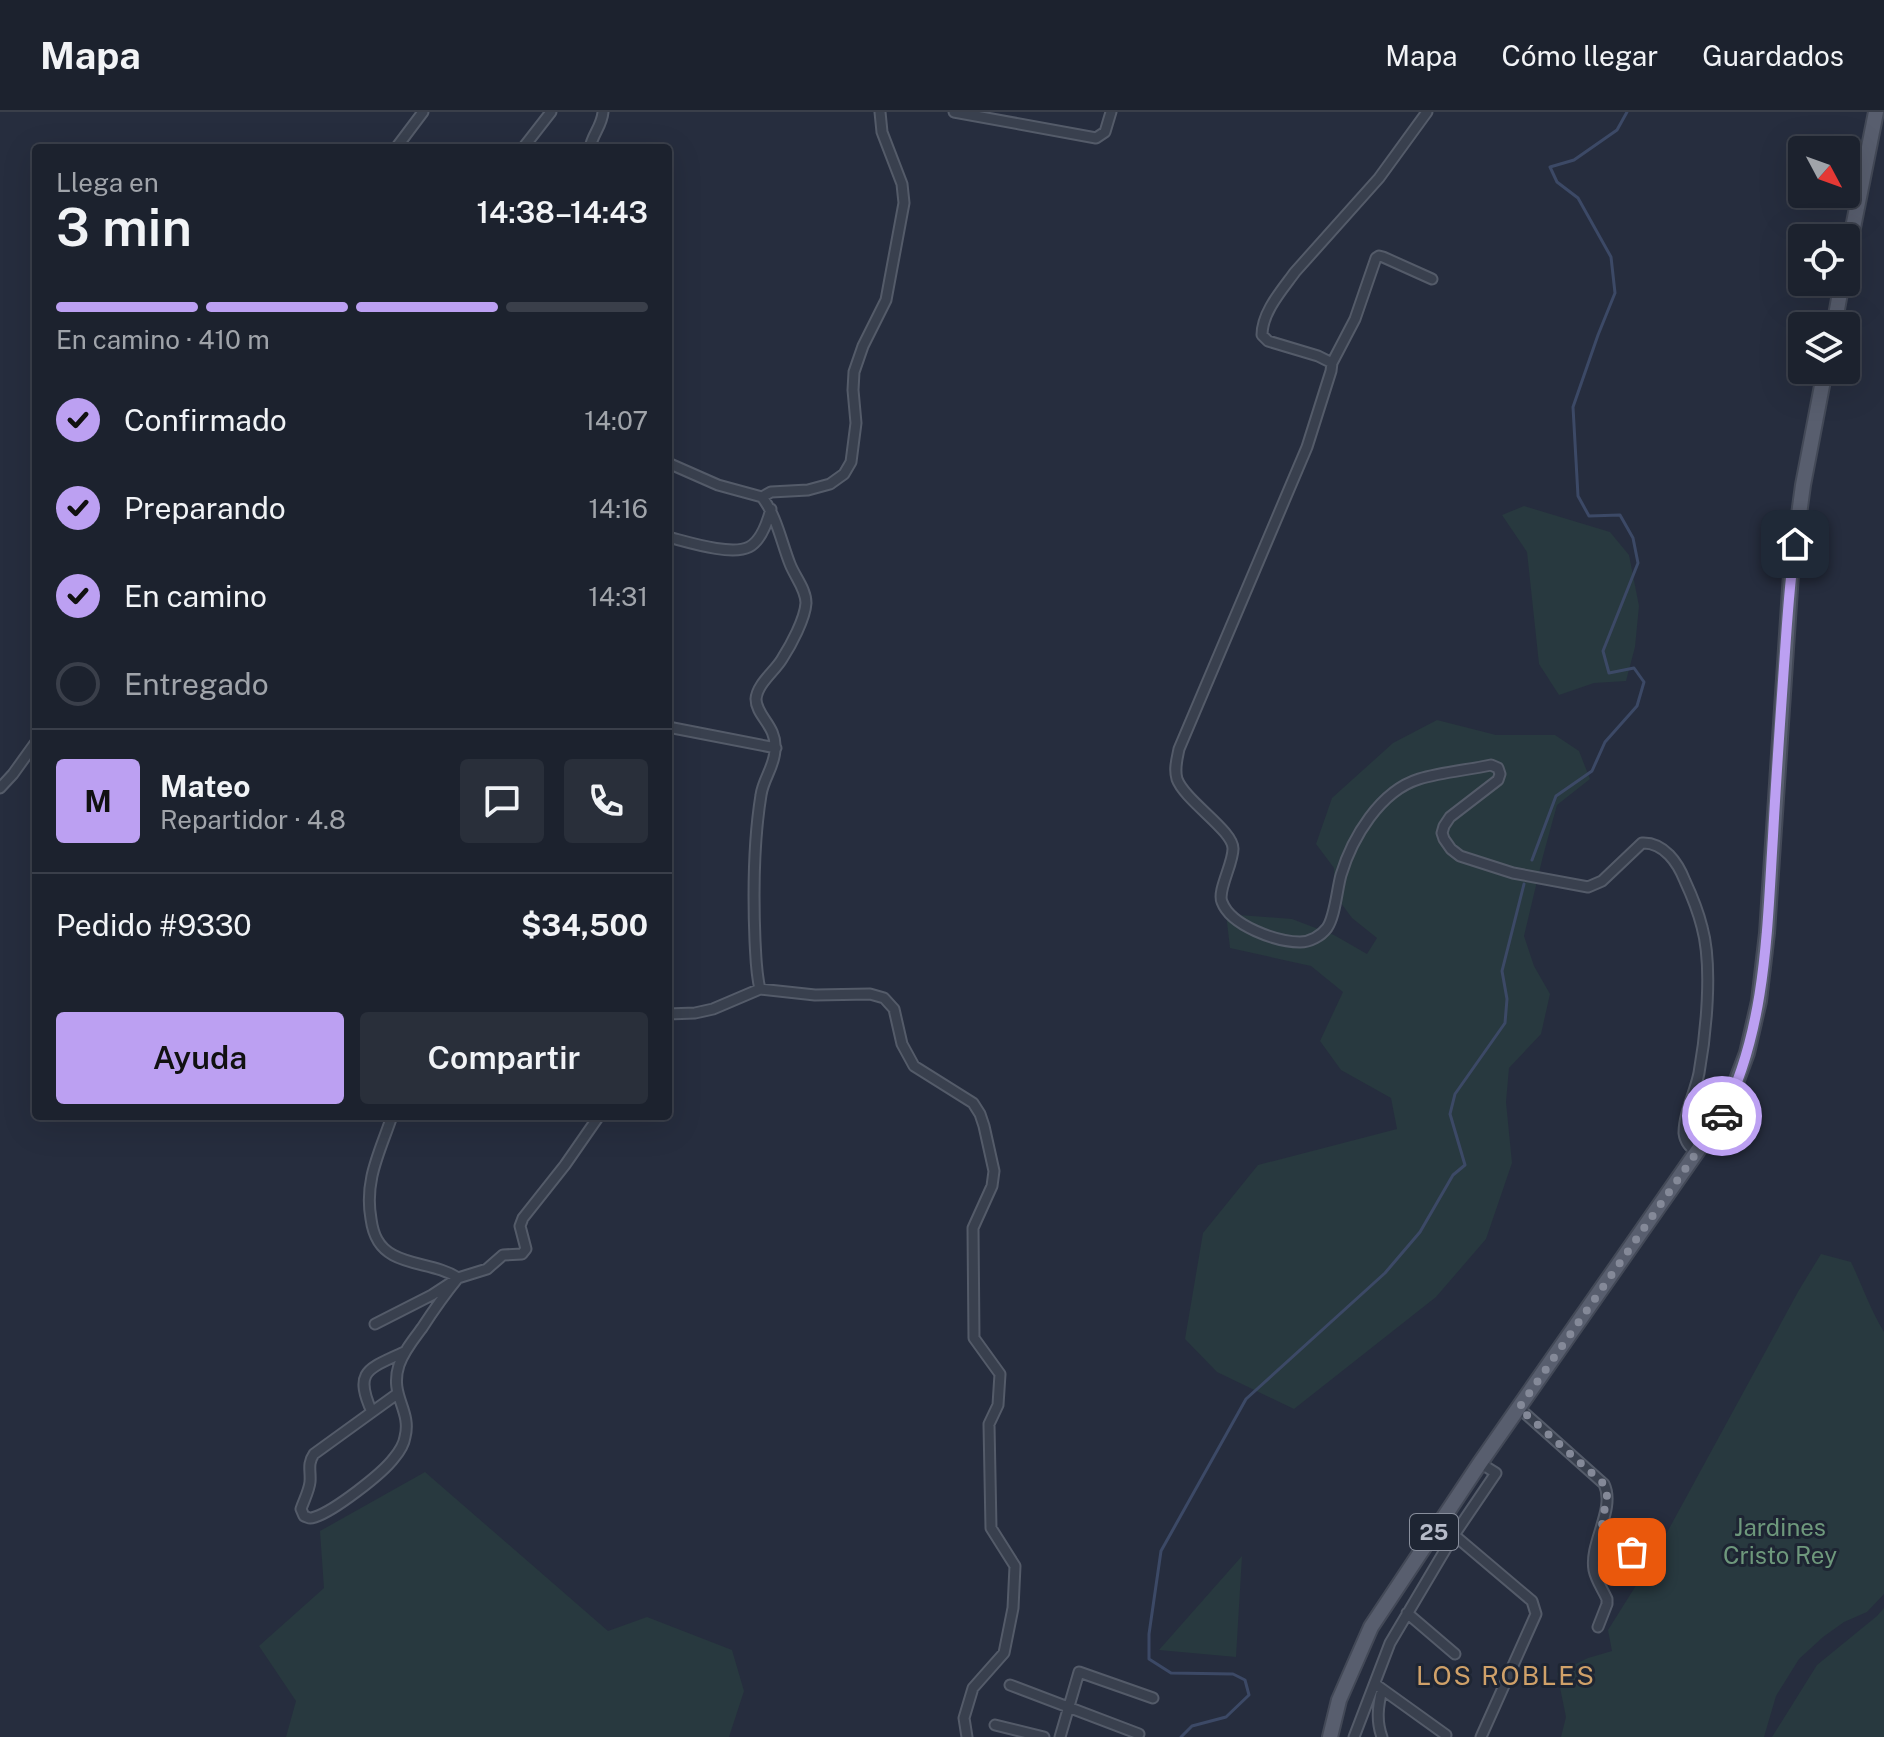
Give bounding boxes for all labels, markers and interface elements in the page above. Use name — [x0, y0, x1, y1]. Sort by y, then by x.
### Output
text: Mapa — [40, 33, 141, 78]
text: Mapa — [1385, 39, 1457, 72]
text: Cómo llegar — [1501, 39, 1658, 72]
text: Guardados — [1702, 39, 1844, 72]
north arrow — [1788, 136, 1860, 208]
map controls — [1788, 136, 1860, 384]
text: Llega en — [56, 167, 159, 198]
text: 14:38–14:43 — [476, 194, 648, 230]
text: 3 min — [56, 197, 192, 258]
button: locate — [1788, 224, 1860, 296]
button: layers — [1788, 312, 1860, 384]
text: En camino · 410 m — [56, 324, 270, 355]
icon: check — [56, 398, 100, 442]
text: Confirmado — [124, 402, 287, 438]
text: 14:07 — [584, 405, 648, 436]
icon: check — [56, 486, 100, 530]
text: Preparando — [124, 490, 286, 526]
text: 14:16 — [588, 493, 648, 524]
pin — [1761, 510, 1829, 578]
icon: home — [1773, 522, 1817, 566]
icon: check — [56, 574, 100, 618]
text: En camino — [124, 578, 267, 614]
text: 14:31 — [588, 581, 648, 612]
text: Entregado — [124, 666, 269, 702]
button: chat — [460, 759, 544, 843]
button: phone — [564, 759, 648, 843]
text: Mateo — [160, 768, 250, 804]
text: M — [84, 783, 112, 819]
text: Repartidor · 4.8 — [160, 804, 346, 835]
text: Pedido #9330 — [56, 907, 252, 943]
text: $34,500 — [521, 907, 648, 943]
button: Ayuda — [56, 1012, 344, 1104]
button: Compartir — [360, 1012, 648, 1104]
courier — [1682, 1076, 1762, 1156]
icon: car — [1700, 1094, 1744, 1138]
park label: Jardines Cristo Rey — [1723, 1513, 1837, 1569]
road number: 25 — [1410, 1514, 1458, 1550]
pin — [1598, 1518, 1666, 1586]
icon: bag — [1610, 1530, 1654, 1574]
district label: LOS ROBLES — [1416, 1660, 1596, 1691]

